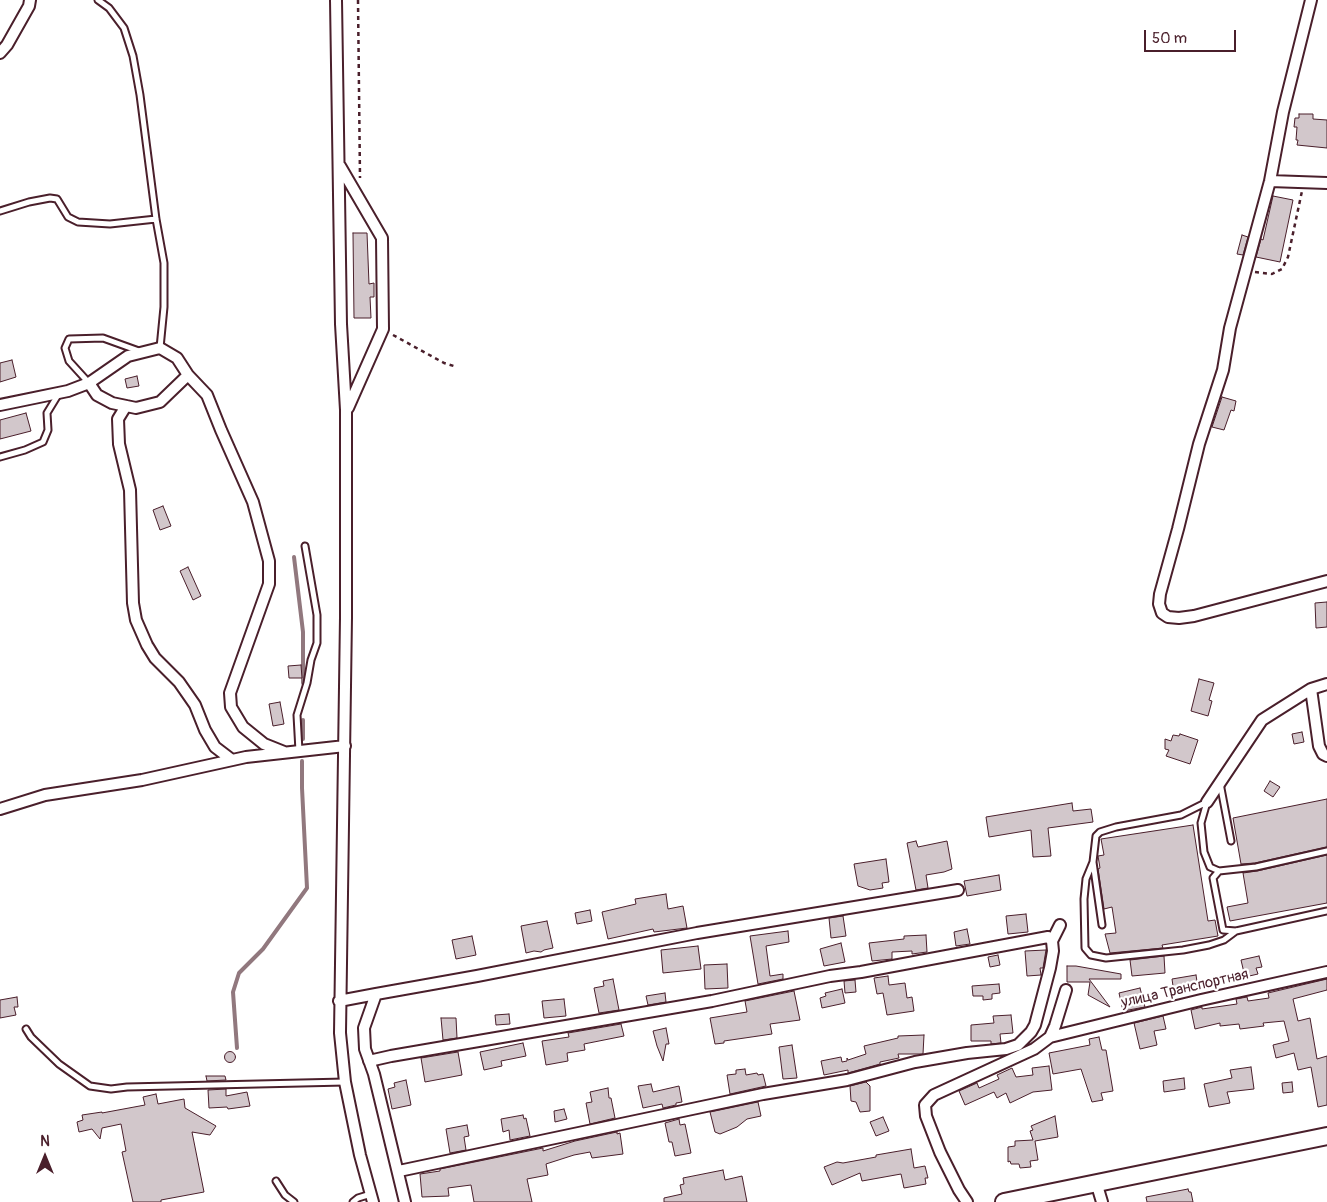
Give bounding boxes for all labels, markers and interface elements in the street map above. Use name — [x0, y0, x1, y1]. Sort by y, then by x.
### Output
scale bar — [1147, 20, 1240, 52]
text: 50 m — [1152, 29, 1187, 48]
street label: улица Транспортная — [1120, 966, 1250, 1012]
north arrow — [20, 1132, 70, 1182]
text: N — [40, 1133, 50, 1150]

